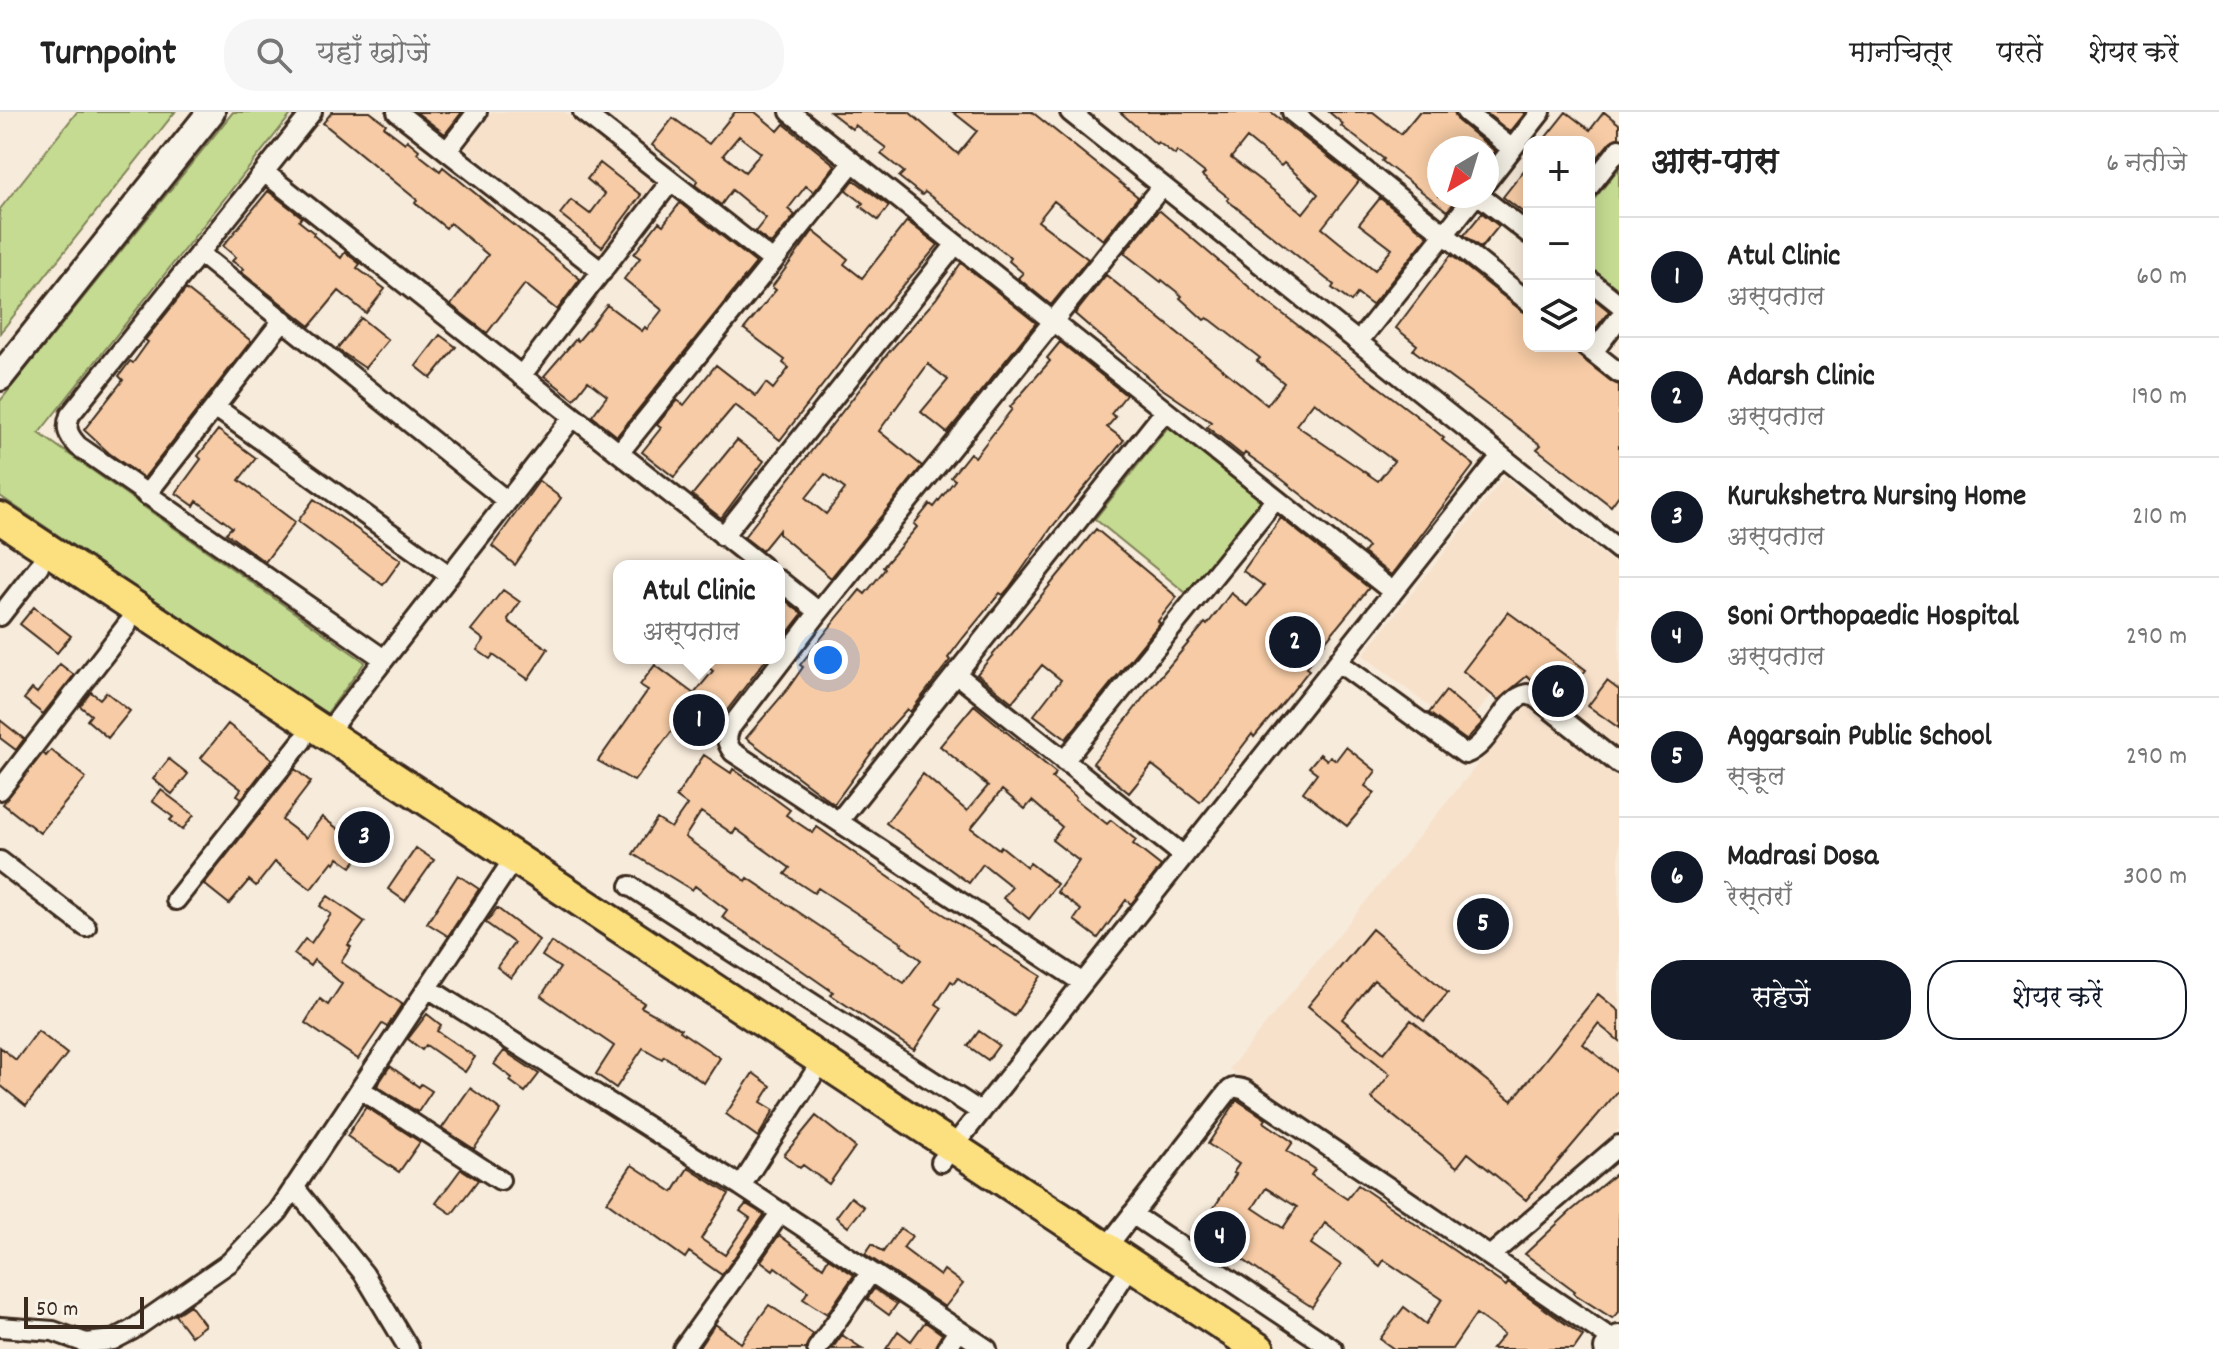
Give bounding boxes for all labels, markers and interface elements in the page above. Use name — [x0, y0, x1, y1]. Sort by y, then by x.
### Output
search box — [224, 19, 784, 91]
text: Turnpoint — [40, 28, 176, 83]
icon: search — [252, 33, 296, 77]
text: यहाँ खोजें — [316, 34, 430, 77]
text: मानचित्र — [1849, 35, 1952, 75]
text: परतें — [1996, 35, 2043, 75]
text: शेयर करें — [2087, 35, 2179, 75]
north arrow — [1427, 136, 1499, 208]
map controls — [1523, 136, 1595, 352]
button: + — [1523, 136, 1595, 208]
text: आस-पास — [1651, 140, 1778, 189]
text: 6 नतीजे — [2106, 146, 2187, 183]
button: − — [1523, 208, 1595, 280]
text: Atul Clinic — [1727, 237, 1840, 280]
text: 1 — [1674, 259, 1680, 296]
text: 60 m — [2136, 259, 2187, 296]
button: layers — [1523, 280, 1595, 352]
text: अस्पताल — [1727, 280, 1825, 317]
text: Adarsh Clinic — [1727, 357, 1875, 400]
text: 2 — [1671, 379, 1683, 416]
text: 190 m — [2131, 379, 2187, 416]
text: अस्पताल — [1727, 400, 1825, 437]
text: Kurukshetra Nursing Home — [1727, 477, 2026, 520]
text: 3 — [1671, 499, 1683, 536]
text: 210 m — [2132, 499, 2187, 536]
text: अस्पताल — [1727, 520, 1825, 557]
popup — [613, 560, 785, 664]
text: Atul Clinic — [642, 572, 756, 615]
text: Soni Orthopaedic Hospital — [1727, 597, 2019, 640]
pin: 2 — [1269, 612, 1321, 672]
text: अस्पताल — [642, 615, 740, 652]
text: 4 — [1672, 619, 1682, 656]
text: 290 m — [2126, 619, 2187, 656]
your location — [808, 640, 848, 680]
text: अस्पताल — [1727, 640, 1825, 677]
pin: 6 — [1532, 661, 1584, 721]
pin: 1 — [673, 690, 725, 750]
text: Aggarsain Public School — [1727, 717, 1992, 760]
text: 5 — [1671, 739, 1683, 776]
text: 290 m — [2126, 739, 2187, 776]
text: स्कूल — [1727, 760, 1785, 797]
pin: 3 — [338, 807, 390, 867]
text: Madrasi Dosa — [1727, 837, 1878, 880]
text: 6 — [1671, 859, 1683, 896]
text: 300 m — [2123, 859, 2187, 896]
text: रेस्तराँ — [1727, 880, 1793, 917]
pin: 5 — [1457, 894, 1509, 954]
button: सहेजें — [1651, 960, 1911, 1040]
button: शेयर करें — [1927, 960, 2187, 1040]
pin: 4 — [1194, 1207, 1246, 1267]
scale bar — [24, 1293, 144, 1329]
text: 50 m — [36, 1295, 78, 1326]

